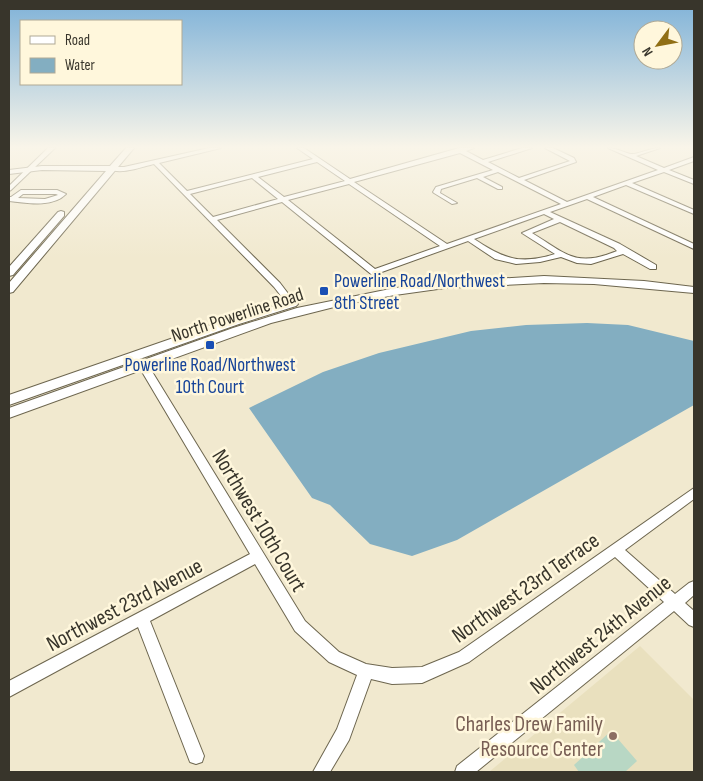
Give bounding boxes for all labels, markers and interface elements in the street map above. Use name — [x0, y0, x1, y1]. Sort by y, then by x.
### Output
legend — [20, 20, 182, 85]
north arrow — [633, 20, 683, 70]
text: Road — [65, 31, 90, 50]
text: N — [638, 44, 657, 59]
text: Water — [65, 56, 96, 75]
place label: Powerline Road/Northwest 8th Street — [334, 270, 505, 315]
street label: North Powerline Road — [168, 283, 306, 348]
marker: Powerline Road/Northwest 8th Street — [318, 285, 330, 297]
marker: Powerline Road/Northwest 10th Court — [204, 339, 216, 351]
place label: Powerline Road/Northwest 10th Court — [125, 354, 296, 399]
street label: Northwest 10th Court — [206, 445, 312, 597]
street label: Northwest 23rd Terrace — [447, 527, 605, 649]
street label: Northwest 23rd Avenue — [42, 553, 207, 658]
street label: Northwest 24th Avenue — [525, 570, 677, 700]
place label: Charles Drew Family Resource Center — [455, 711, 603, 763]
marker: Charles Drew Family Resource Center — [607, 730, 619, 742]

